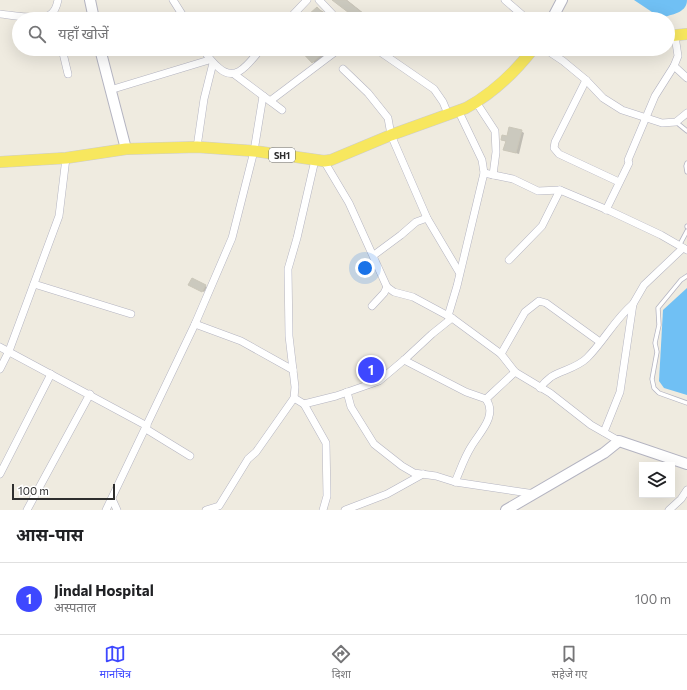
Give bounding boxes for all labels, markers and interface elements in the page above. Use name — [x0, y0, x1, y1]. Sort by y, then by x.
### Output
search box — [12, 12, 675, 56]
icon: search — [26, 23, 48, 45]
text: यहाँ खोजें — [58, 24, 109, 42]
road number: SH1 — [269, 148, 295, 162]
your location — [355, 258, 375, 278]
pin: 1 — [358, 355, 384, 385]
map controls — [639, 462, 675, 498]
button: layers — [639, 462, 675, 498]
scale bar — [12, 482, 115, 501]
text: 100 m — [18, 484, 49, 497]
text: आस-पास — [16, 524, 83, 545]
text: Jindal Hospital — [54, 581, 154, 599]
text: 1 — [26, 591, 32, 607]
text: 100 m — [635, 591, 671, 607]
text: अस्पताल — [54, 599, 96, 615]
tab: मानचित्र — [100, 643, 131, 682]
tab: दिशा — [330, 643, 352, 682]
tab: सहेजे गए — [552, 643, 587, 682]

